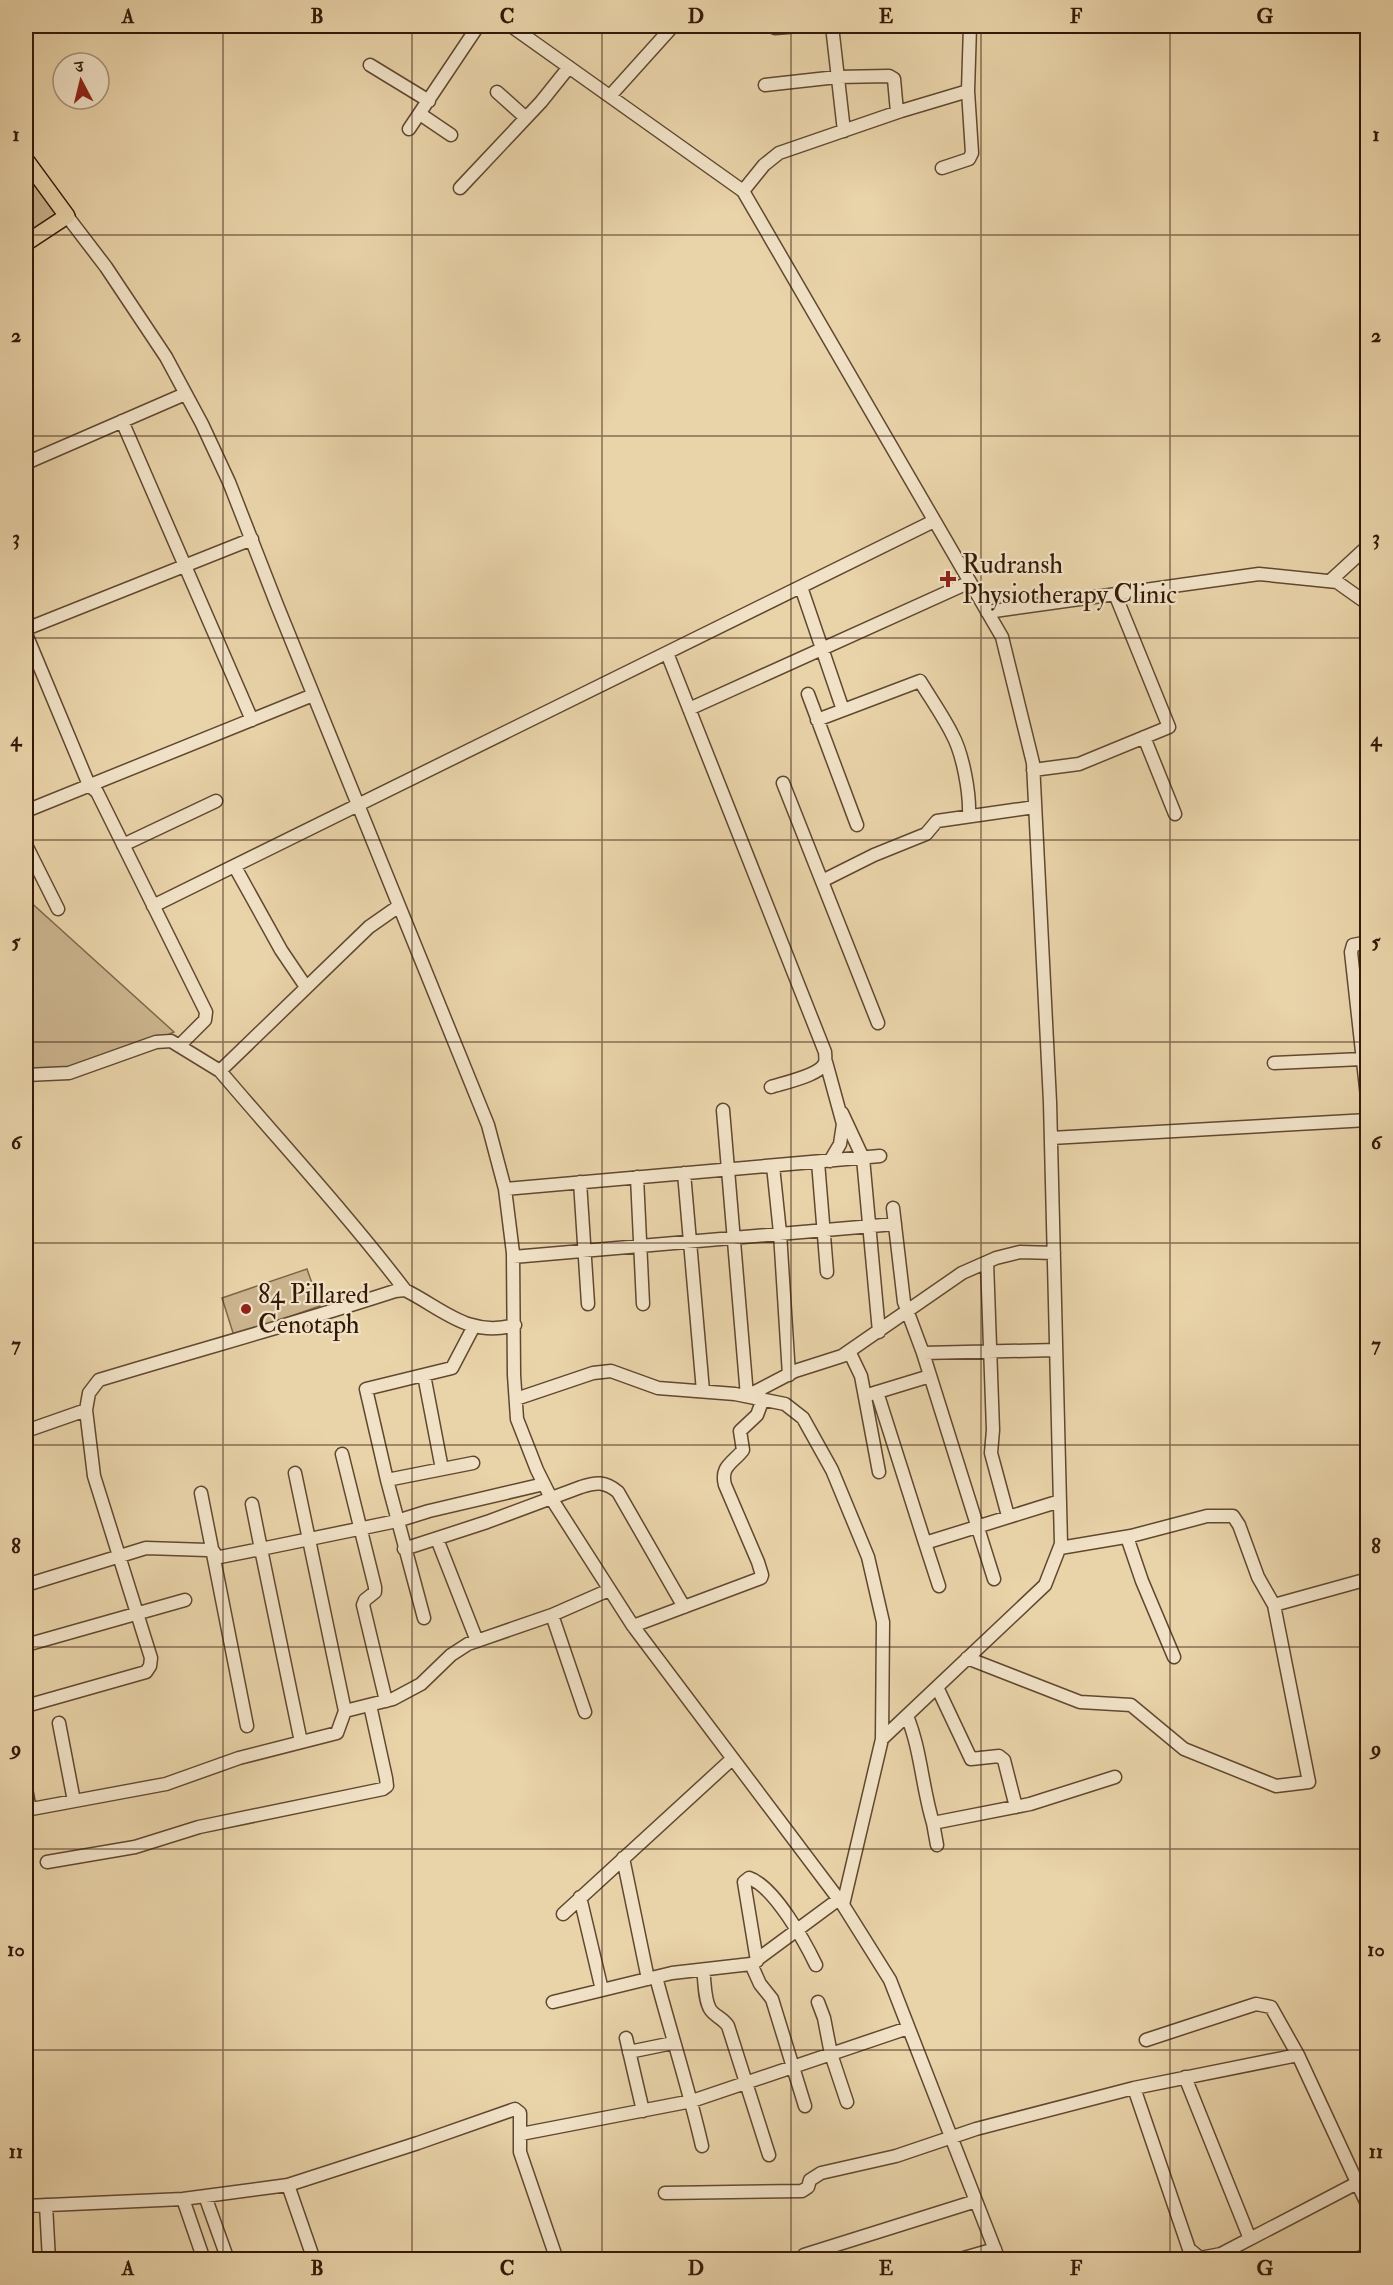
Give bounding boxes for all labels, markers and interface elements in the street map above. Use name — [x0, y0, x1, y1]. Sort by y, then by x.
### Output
text: A — [121, 4, 135, 29]
text: B — [310, 4, 324, 29]
text: C — [500, 4, 514, 29]
text: D — [688, 4, 704, 29]
text: E — [879, 4, 894, 29]
text: F — [1070, 4, 1083, 29]
text: G — [1257, 4, 1274, 29]
north arrow — [51, 51, 111, 111]
text: उ — [73, 56, 86, 78]
text: 1 — [12, 122, 20, 147]
text: 1 — [1372, 122, 1380, 147]
text: 2 — [11, 323, 21, 348]
text: 2 — [1371, 323, 1381, 348]
text: 3 — [12, 525, 20, 550]
text: 3 — [1372, 525, 1380, 550]
place label: Rudransh Physiotherapy Clinic — [962, 549, 1177, 612]
marker: Rudransh Physiotherapy Clinic — [939, 570, 957, 588]
text: 4 — [10, 727, 23, 752]
text: 4 — [1370, 727, 1383, 752]
text: 5 — [12, 929, 22, 954]
text: 5 — [1372, 929, 1382, 954]
text: 6 — [11, 1130, 23, 1155]
text: 6 — [1371, 1130, 1383, 1155]
place label: 84 Pillared Cenotaph — [258, 1279, 369, 1342]
marker: 84 Pillared Cenotaph — [239, 1302, 253, 1316]
text: 7 — [11, 1332, 21, 1357]
text: 7 — [1371, 1332, 1381, 1357]
text: 8 — [11, 1534, 21, 1559]
text: 8 — [1371, 1534, 1381, 1559]
text: 9 — [9, 1736, 21, 1761]
text: 9 — [1369, 1736, 1381, 1761]
text: 10 — [7, 1937, 25, 1962]
text: 10 — [1367, 1937, 1385, 1962]
text: 11 — [9, 2139, 23, 2164]
text: 11 — [1369, 2139, 1383, 2164]
text: A — [121, 2256, 135, 2281]
text: B — [310, 2256, 324, 2281]
text: C — [500, 2256, 514, 2281]
text: D — [688, 2256, 704, 2281]
text: E — [879, 2256, 894, 2281]
text: F — [1070, 2256, 1083, 2281]
text: G — [1257, 2256, 1274, 2281]

